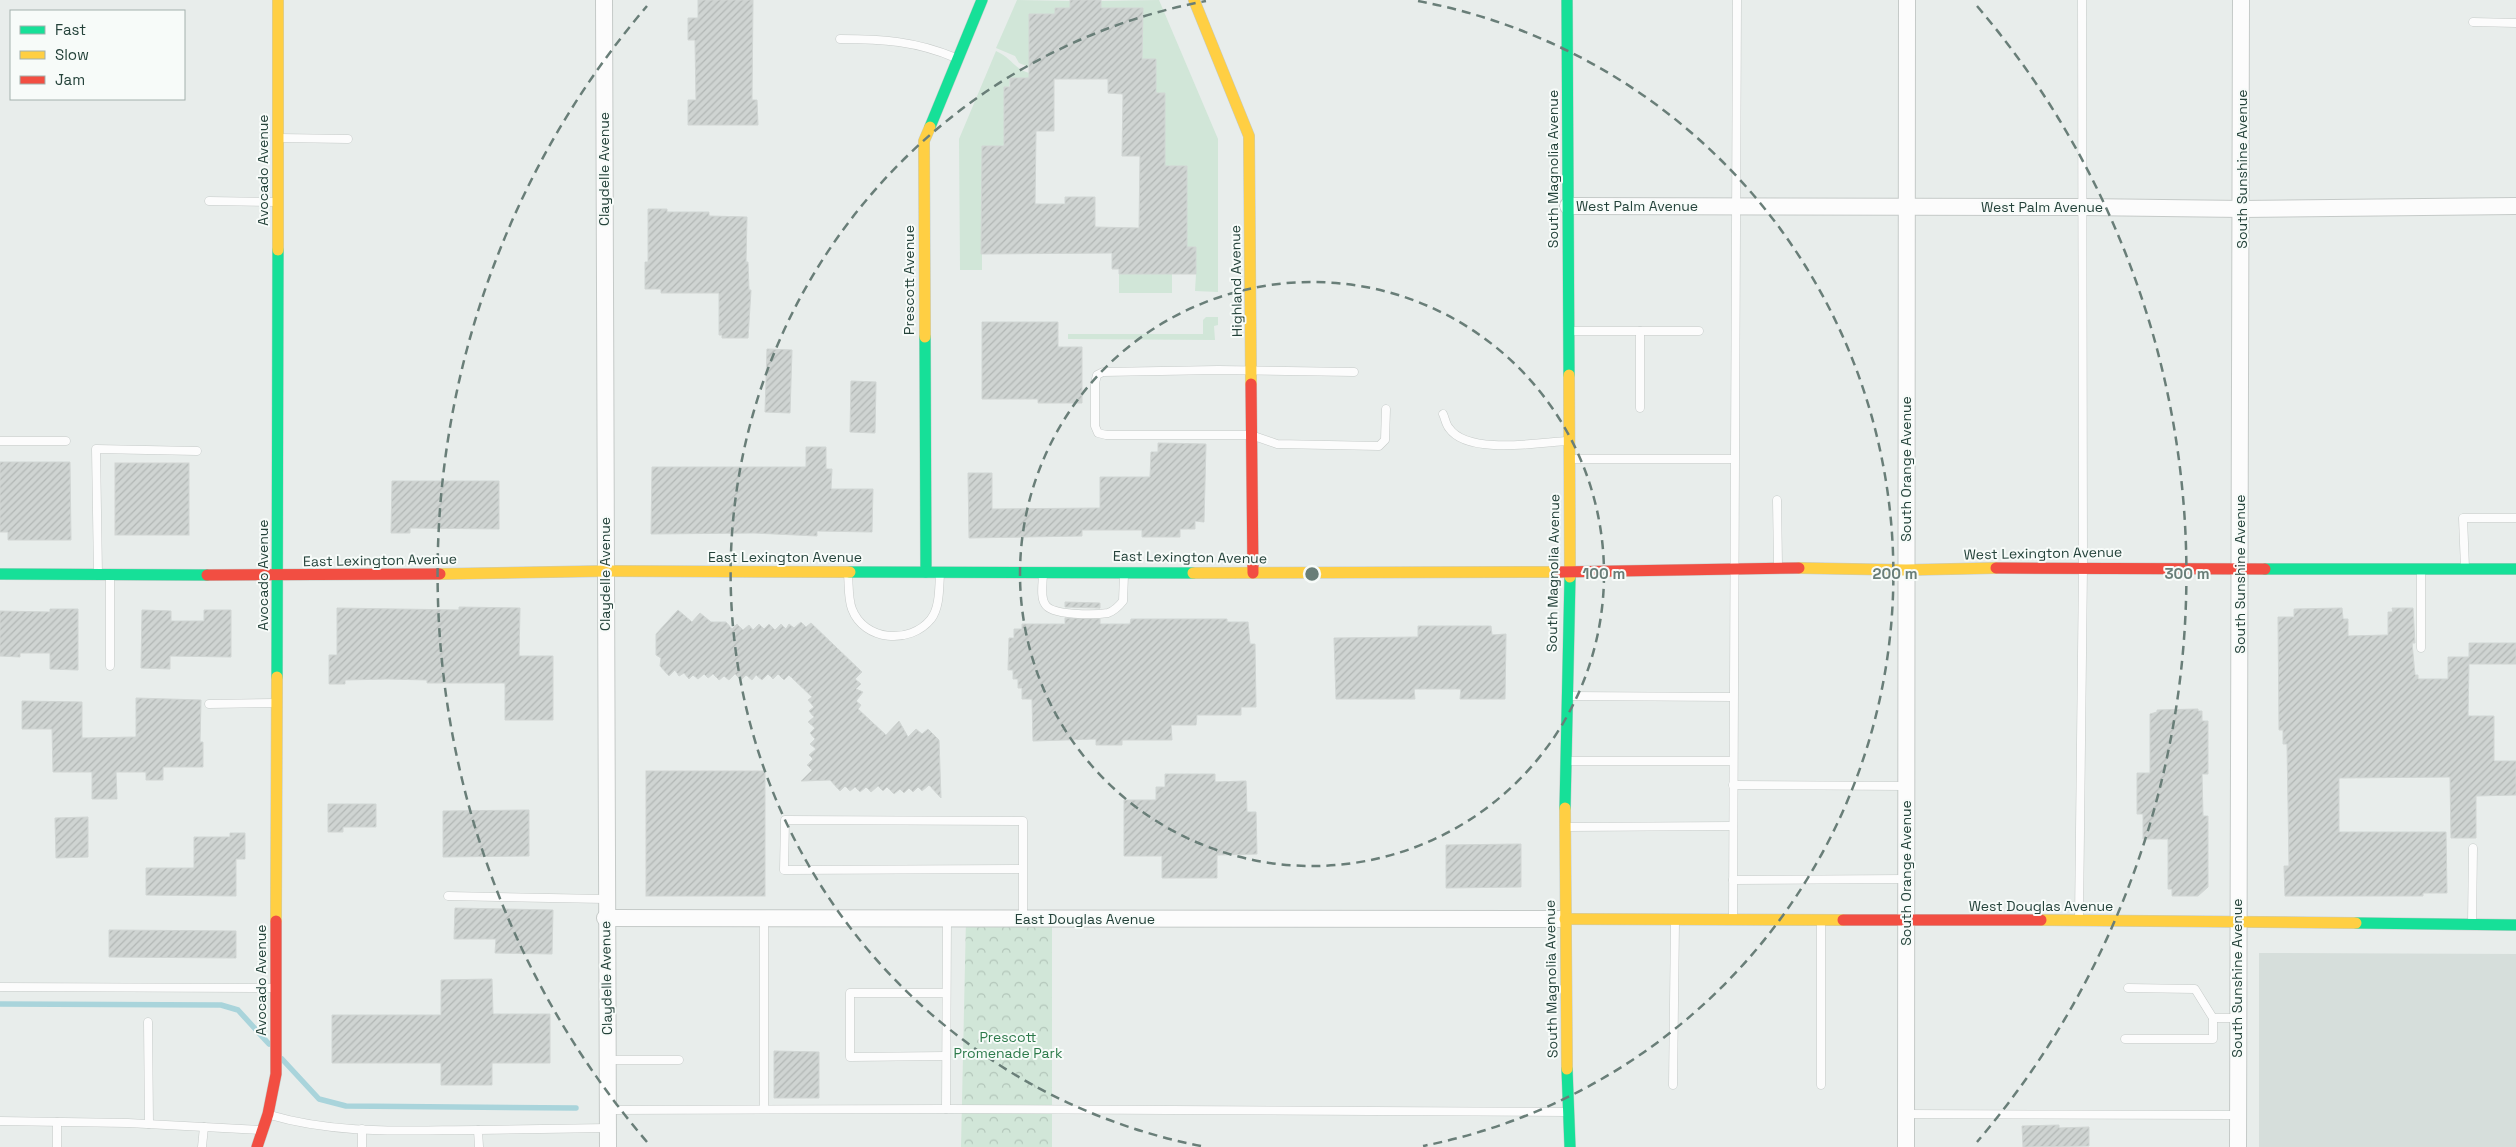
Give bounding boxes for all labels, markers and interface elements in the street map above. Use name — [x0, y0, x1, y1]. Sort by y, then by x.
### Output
legend — [10, 10, 185, 100]
text: Fast — [55, 20, 86, 39]
text: Slow — [55, 45, 89, 64]
text: Jam — [55, 70, 85, 89]
street label: South Sunshine Avenue — [2233, 89, 2251, 249]
street label: South Magnolia Avenue — [1544, 90, 1562, 248]
street label: Claydelle Avenue — [595, 112, 613, 226]
street label: Avocado Avenue — [254, 114, 272, 226]
street label: West Palm Avenue — [1576, 197, 1698, 215]
street label: West Palm Avenue — [1981, 198, 2103, 216]
street label: Prescott Avenue — [900, 225, 918, 335]
street label: Highland Avenue — [1226, 225, 1246, 337]
street label: South Orange Avenue — [1897, 396, 1915, 542]
street label: South Magnolia Avenue — [1543, 494, 1563, 652]
street label: South Sunshine Avenue — [2231, 494, 2249, 654]
street label: Claydelle Avenue — [596, 517, 614, 631]
street label: Avocado Avenue — [254, 519, 272, 631]
street label: West Lexington Avenue — [1964, 543, 2122, 563]
street label: East Lexington Avenue — [1113, 547, 1267, 567]
street label: East Lexington Avenue — [708, 548, 862, 566]
street label: East Lexington Avenue — [303, 550, 457, 570]
text: 100 m — [1583, 564, 1625, 583]
text: 200 m — [1873, 564, 1917, 583]
text: 300 m — [2164, 564, 2210, 583]
centre of rings — [1303, 565, 1321, 583]
street label: South Orange Avenue — [1897, 800, 1915, 946]
street label: West Douglas Avenue — [1969, 897, 2113, 915]
street label: South Sunshine Avenue — [2228, 898, 2246, 1058]
street label: South Magnolia Avenue — [1541, 900, 1561, 1058]
street label: East Douglas Avenue — [1015, 910, 1155, 928]
street label: Claydelle Avenue — [596, 921, 616, 1035]
street label: Avocado Avenue — [252, 924, 270, 1036]
park label: Prescott Promenade Park — [954, 1028, 1063, 1062]

